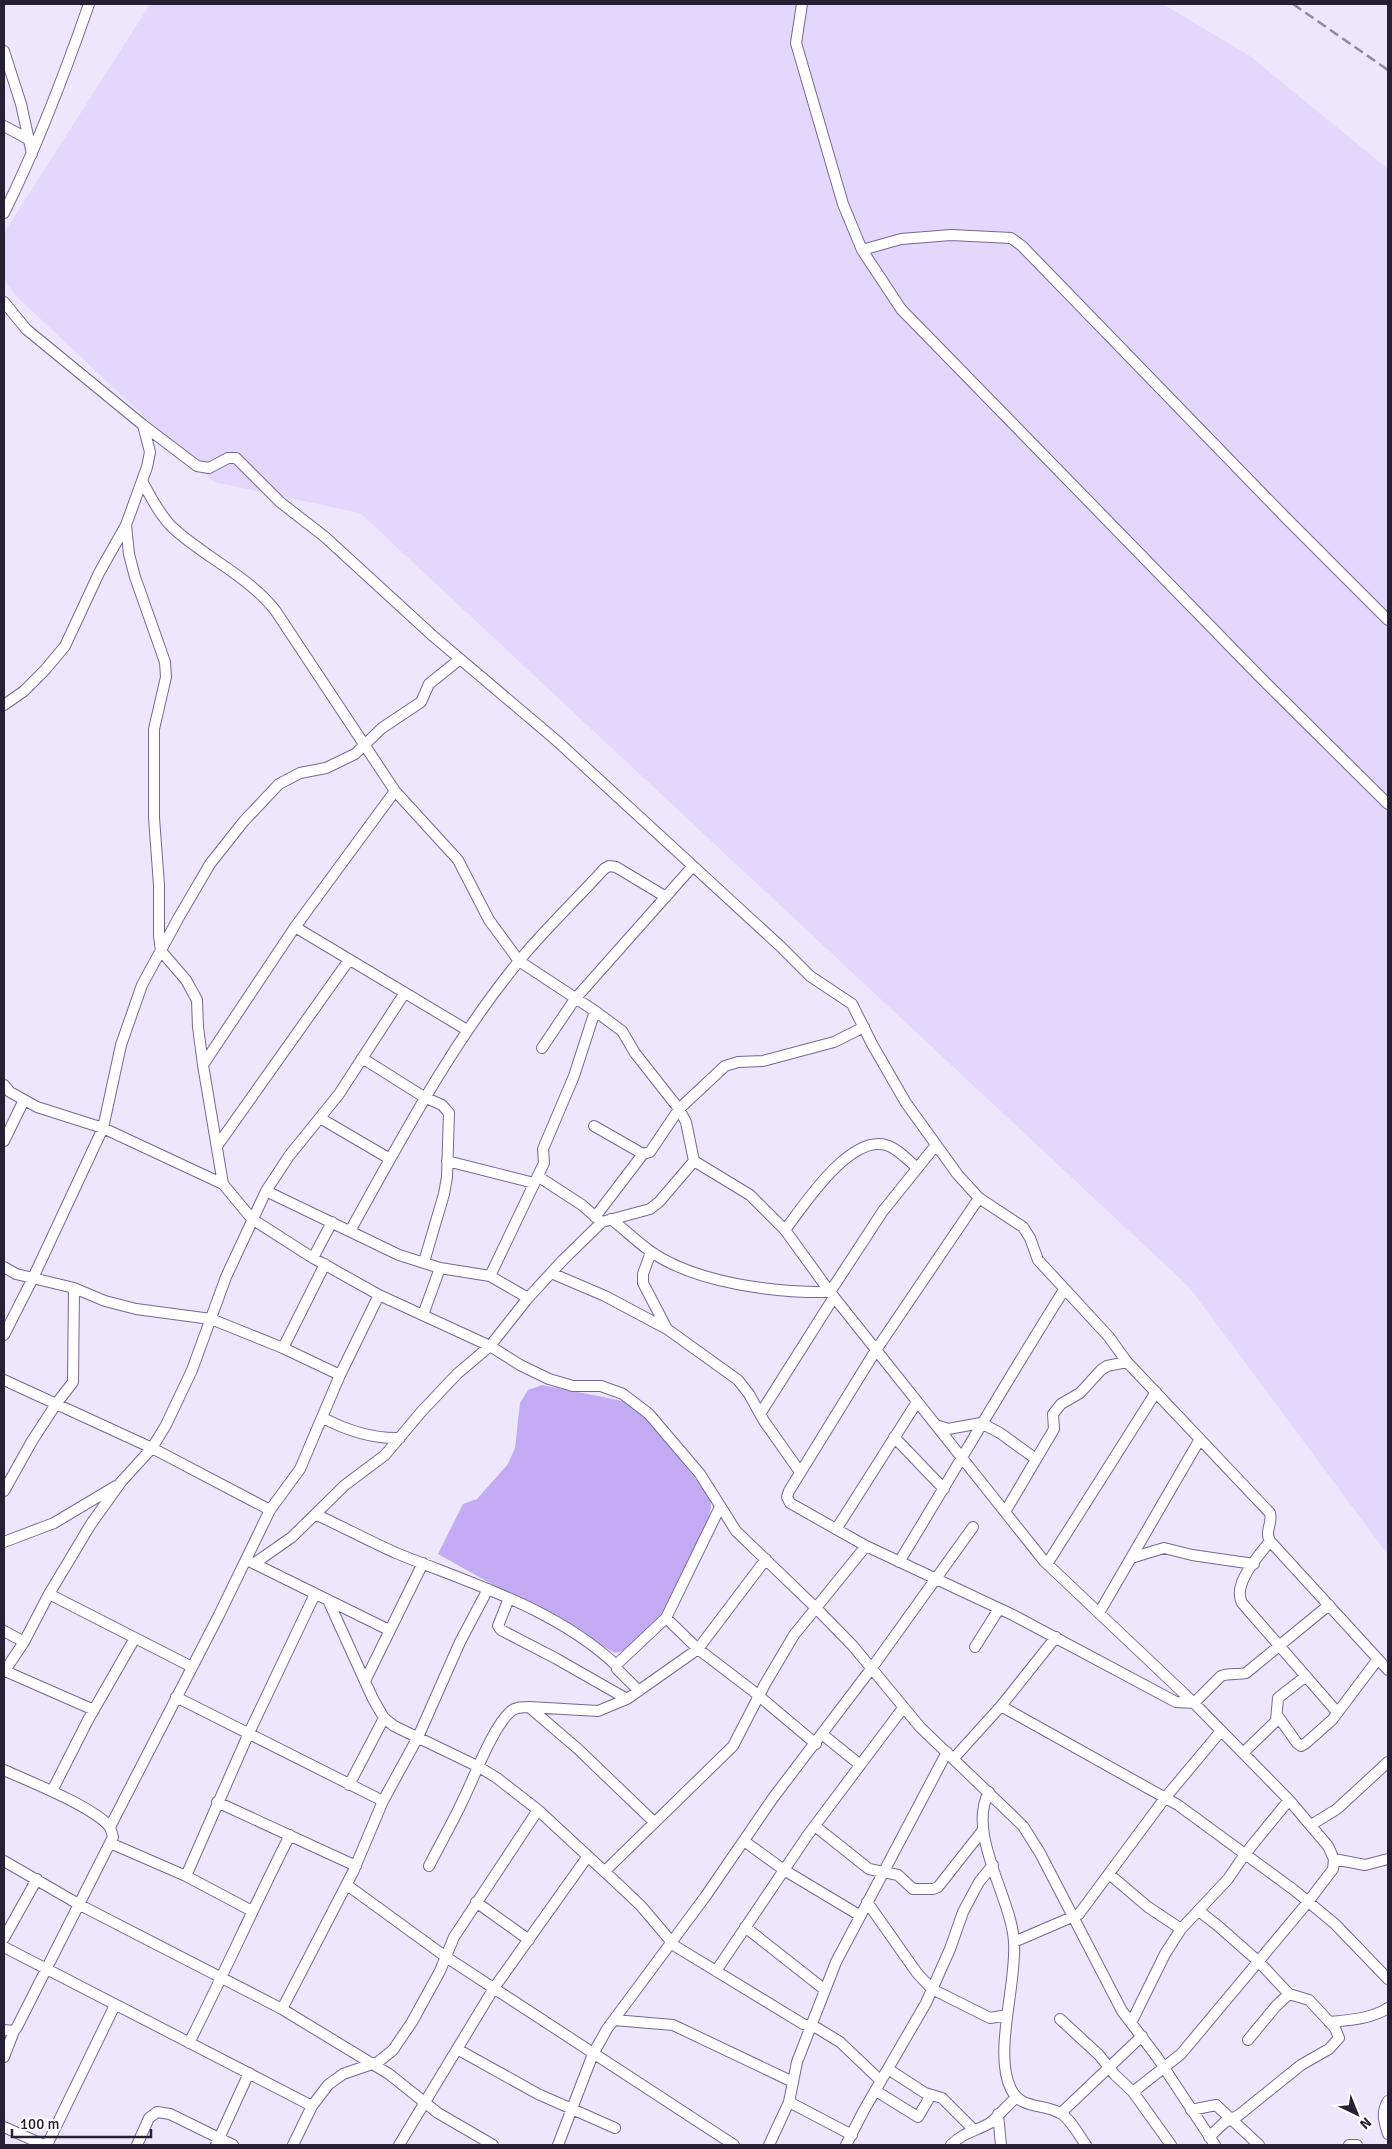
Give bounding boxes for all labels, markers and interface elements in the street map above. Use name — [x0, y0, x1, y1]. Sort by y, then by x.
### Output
north arrow — [1332, 2089, 1382, 2139]
scale bar — [12, 2106, 151, 2138]
text: N — [1356, 2114, 1375, 2133]
text: 100 m — [20, 2115, 60, 2133]

